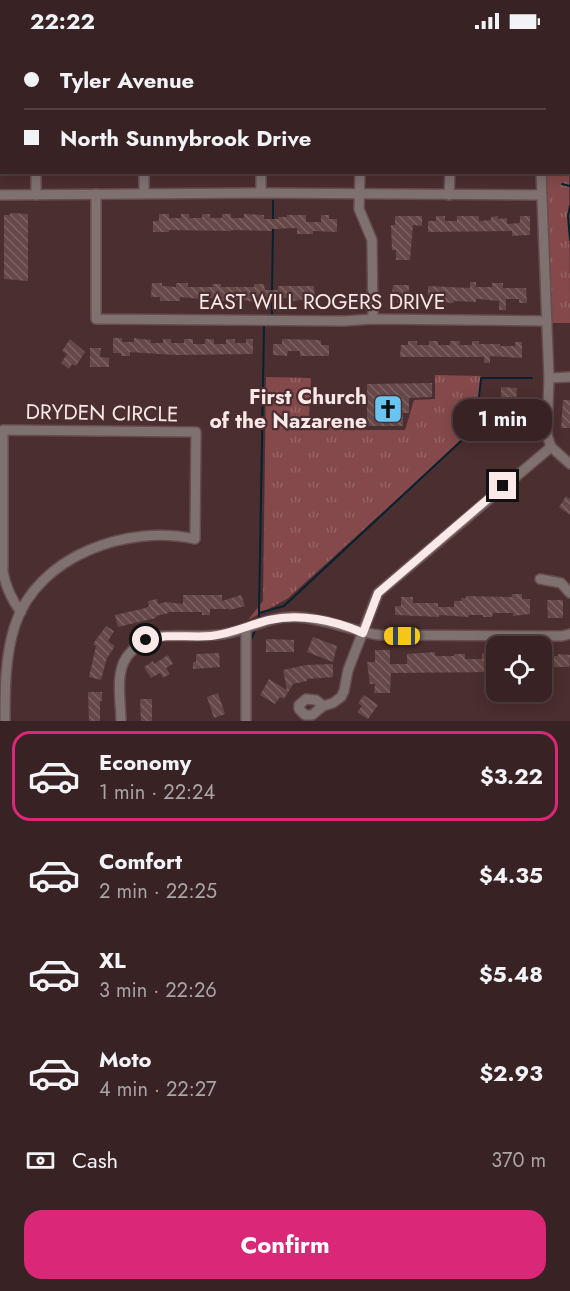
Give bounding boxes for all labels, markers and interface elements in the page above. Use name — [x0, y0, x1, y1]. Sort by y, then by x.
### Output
text: 22:22 — [30, 5, 95, 37]
text: Tyler Avenue — [60, 64, 194, 96]
text: North Sunnybrook Drive — [60, 122, 311, 154]
street label: EAST WILL ROGERS DRIVE — [199, 287, 445, 317]
place label: First Church of the Nazarene — [209, 382, 367, 436]
church icon: First Church of the Nazarene — [372, 393, 404, 425]
street label: DRYDEN CIRCLE — [25, 397, 179, 429]
callout: 1 min — [454, 399, 552, 441]
text: 1 min — [478, 405, 527, 434]
route end — [489, 472, 516, 499]
route start — [132, 626, 159, 653]
car — [384, 627, 420, 645]
map controls — [486, 636, 552, 702]
button: locate — [486, 636, 552, 702]
text: Economy — [99, 746, 191, 778]
icon: car — [27, 749, 81, 803]
text: $3.22 — [480, 760, 543, 792]
text: 1 min · 22:24 — [99, 778, 215, 807]
text: Comfort — [99, 845, 182, 877]
icon: car — [27, 848, 81, 902]
text: $4.35 — [479, 859, 543, 891]
text: 2 min · 22:25 — [99, 877, 217, 906]
text: XL — [99, 944, 126, 976]
icon: car — [27, 947, 81, 1001]
text: $5.48 — [479, 958, 543, 990]
text: 3 min · 22:26 — [99, 976, 217, 1005]
text: Moto — [99, 1043, 152, 1075]
icon: car — [27, 1046, 81, 1100]
text: $2.93 — [479, 1057, 543, 1089]
text: 4 min · 22:27 — [99, 1075, 217, 1104]
icon: cash — [24, 1144, 57, 1177]
text: Cash — [72, 1144, 118, 1176]
text: 370 m — [491, 1146, 546, 1175]
button: Confirm — [24, 1210, 546, 1279]

